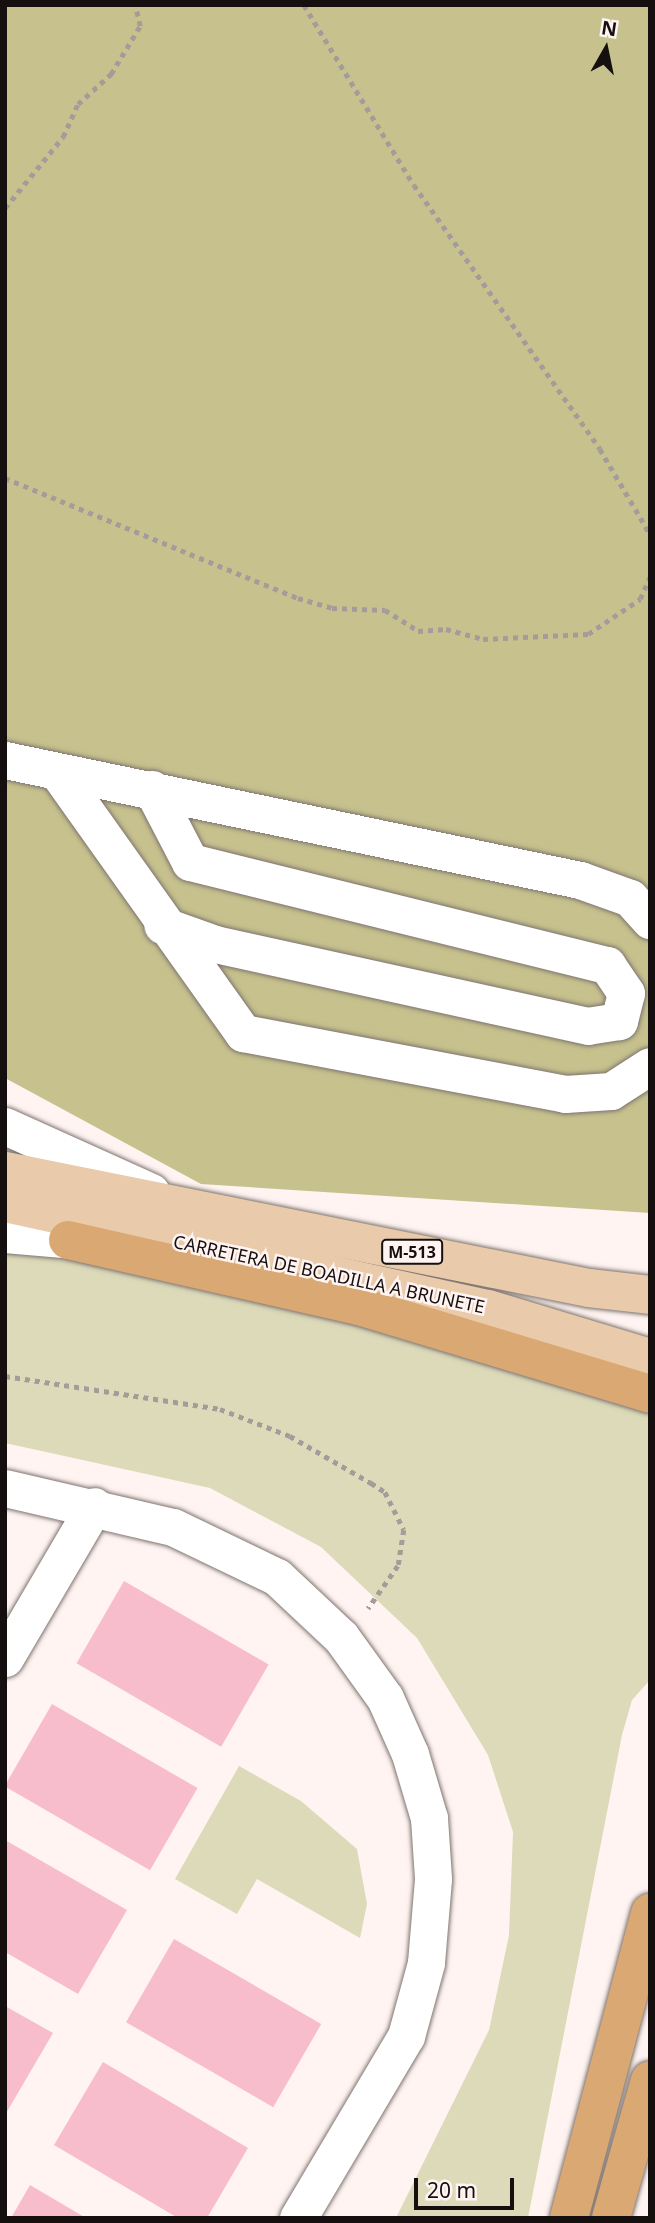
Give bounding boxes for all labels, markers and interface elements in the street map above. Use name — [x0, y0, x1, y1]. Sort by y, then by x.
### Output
north arrow — [571, 14, 641, 84]
text: N — [600, 14, 619, 42]
street label: CARRETERA DE BOADILLA A BRUNETE — [171, 1230, 487, 1318]
road number: M-513 — [380, 1240, 444, 1264]
scale bar — [417, 2164, 517, 2208]
text: 20 m — [427, 2176, 476, 2204]

